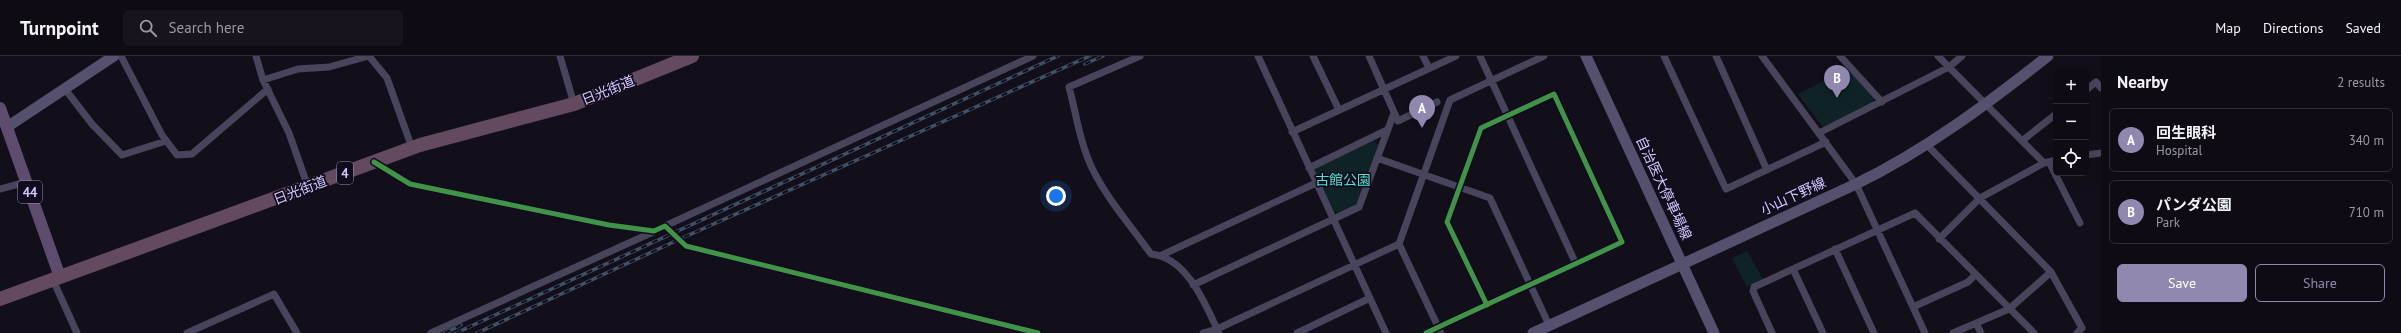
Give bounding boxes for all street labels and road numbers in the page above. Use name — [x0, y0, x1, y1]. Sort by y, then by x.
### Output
street label: 日光街道 — [579, 71, 637, 109]
street label: 自治医大停車場線 — [1632, 133, 1696, 243]
road number: 4 — [337, 162, 353, 184]
street label: 日光街道 — [271, 172, 329, 208]
street label: 小山下野線 — [1757, 173, 1829, 219]
road number: 44 — [18, 181, 42, 203]

